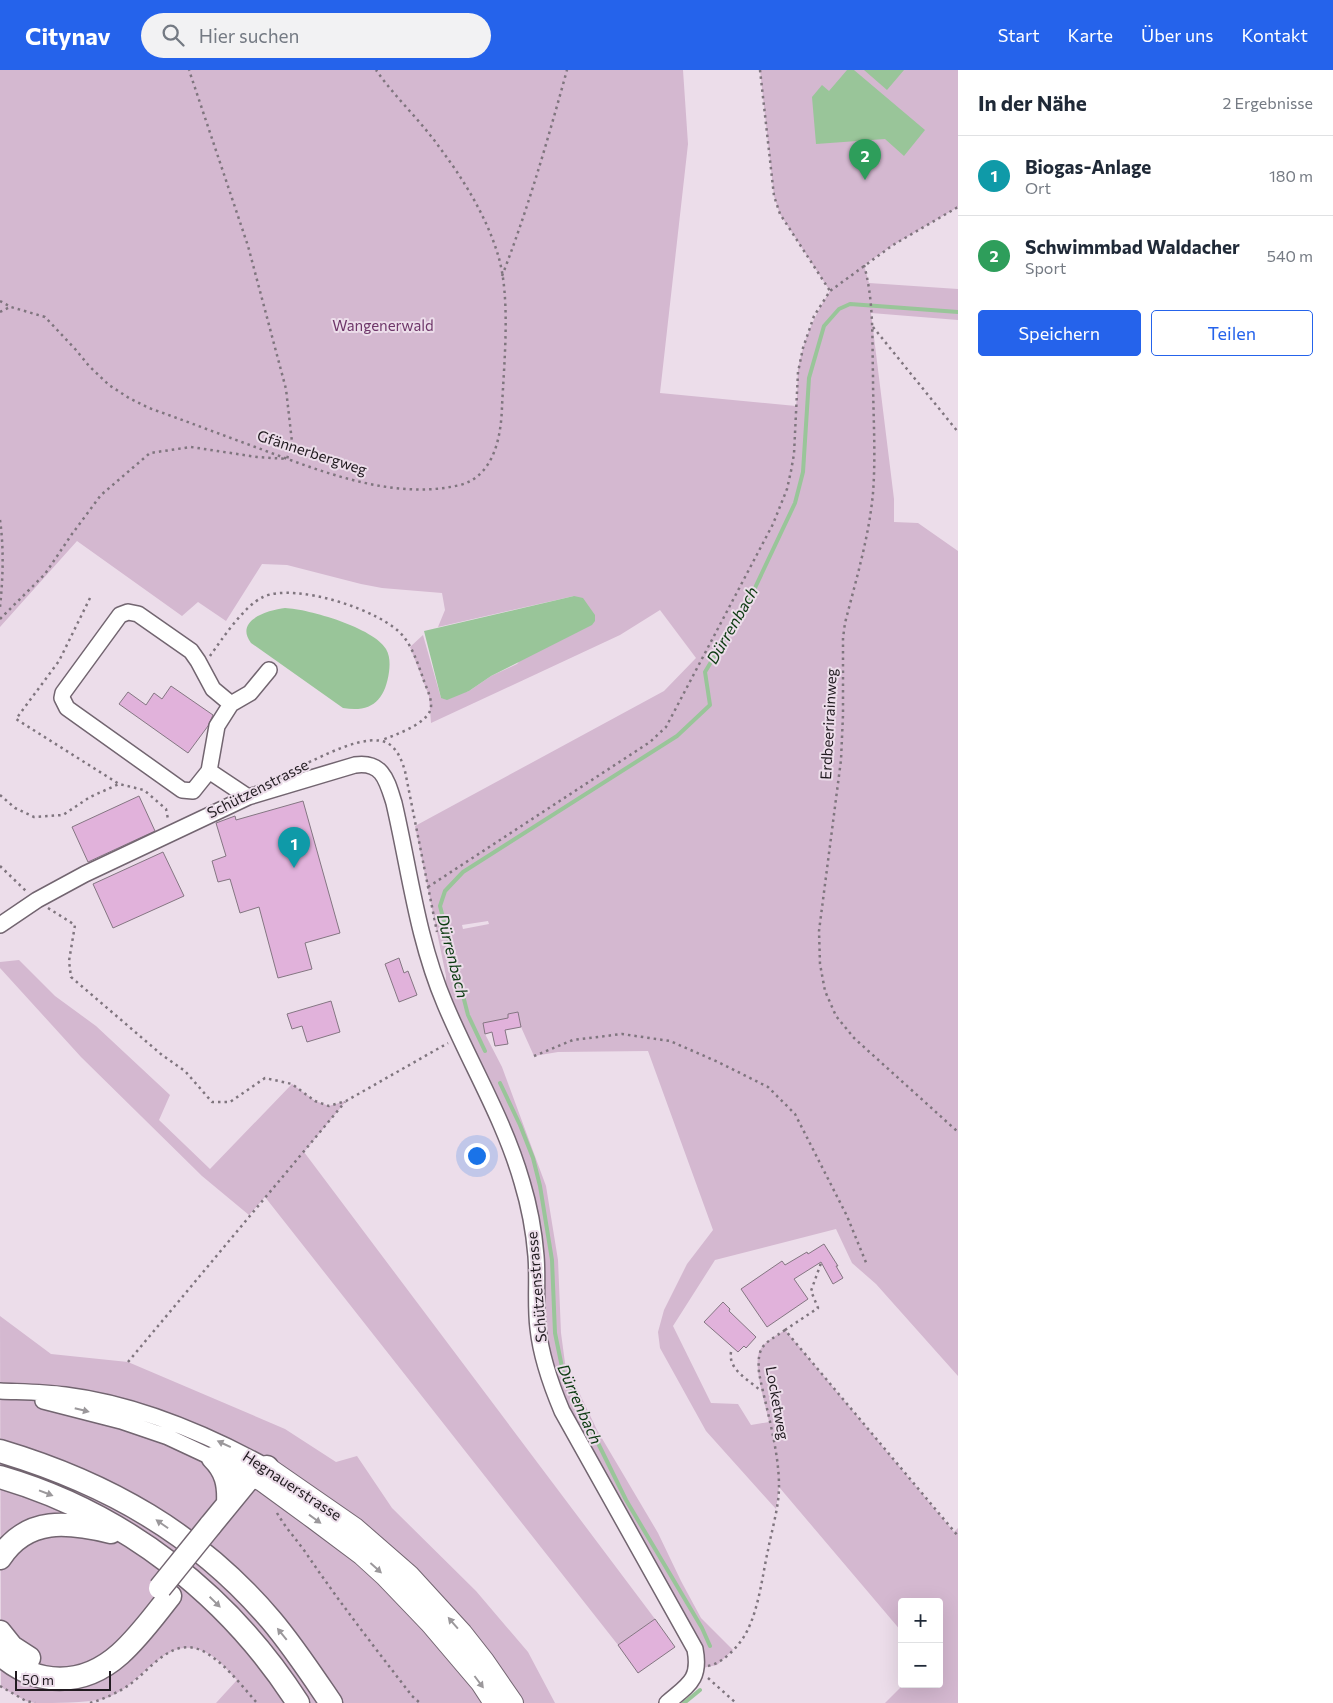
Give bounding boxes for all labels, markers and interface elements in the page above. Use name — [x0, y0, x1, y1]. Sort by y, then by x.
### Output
search box — [141, 13, 491, 58]
text: Citynav — [25, 21, 111, 50]
icon: search — [159, 21, 187, 49]
text: Hier suchen — [199, 24, 299, 47]
text: Start — [998, 24, 1040, 46]
text: Karte — [1068, 24, 1113, 46]
text: Über uns — [1141, 24, 1214, 46]
text: Kontakt — [1242, 24, 1308, 46]
text: In der Nähe — [978, 90, 1087, 115]
text: 2 Ergebnisse — [1223, 93, 1313, 112]
pin: 2 — [849, 139, 881, 180]
text: Biogas-Anlage — [1025, 155, 1151, 178]
text: 1 — [990, 166, 998, 185]
text: 180 m — [1269, 166, 1313, 185]
text: Ort — [1025, 178, 1051, 197]
text: Schwimmbad Waldacher — [1025, 235, 1240, 258]
text: 2 — [989, 246, 999, 265]
text: 540 m — [1267, 246, 1313, 265]
text: Sport — [1025, 258, 1066, 277]
button: Speichern — [978, 310, 1141, 356]
button: Teilen — [1151, 310, 1313, 356]
park label: Wangenerwald — [332, 316, 434, 334]
street label: Gfännerbergweg — [255, 426, 369, 478]
water label: Dürrenbach — [702, 583, 761, 667]
street label: Erdbeerirainweg — [816, 668, 840, 780]
street label: Schützenstrasse — [204, 755, 311, 821]
pin: 1 — [278, 827, 310, 868]
water label: Dürrenbach — [434, 912, 473, 1000]
your location — [464, 1143, 490, 1169]
street label: Schützenstrasse — [522, 1231, 550, 1343]
water label: Dürrenbach — [554, 1361, 607, 1447]
street label: Locketweg — [763, 1365, 793, 1441]
one-way arrow — [74, 1406, 89, 1414]
one-way arrow — [217, 1440, 231, 1448]
street label: Hegnauerstrasse — [240, 1447, 345, 1524]
one-way arrow — [39, 1490, 53, 1498]
one-way arrow — [308, 1514, 322, 1524]
one-way arrow — [156, 1519, 169, 1529]
one-way arrow — [370, 1562, 382, 1574]
one-way arrow — [209, 1595, 221, 1607]
map controls — [898, 1598, 943, 1688]
button: + — [898, 1598, 943, 1643]
one-way arrow — [448, 1617, 459, 1630]
one-way arrow — [276, 1627, 287, 1640]
button: − — [898, 1643, 943, 1688]
scale bar — [15, 1668, 111, 1691]
text: 50 m — [22, 1671, 54, 1688]
one-way arrow — [474, 1675, 485, 1688]

